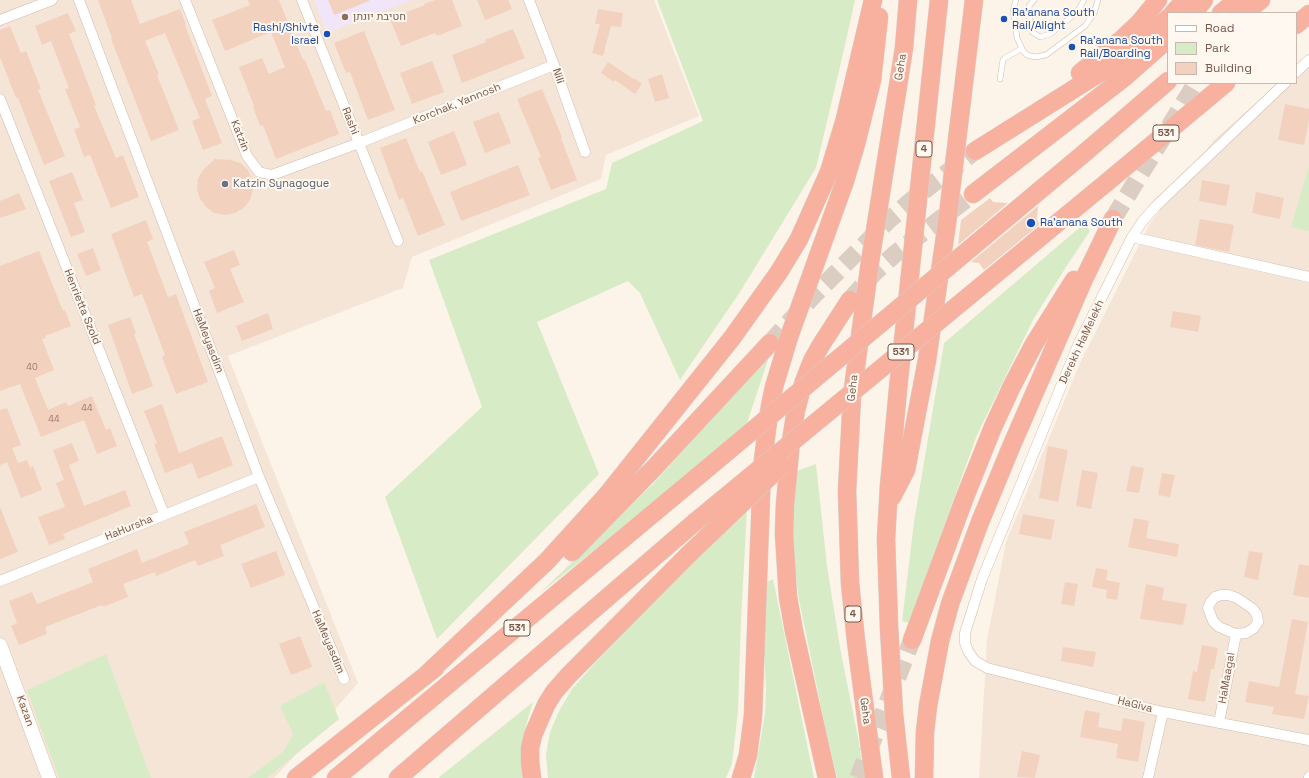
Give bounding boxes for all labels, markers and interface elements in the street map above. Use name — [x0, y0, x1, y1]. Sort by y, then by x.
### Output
place label: Ra'anana South Rail/Alight — [1012, 6, 1095, 32]
place label: חטיבת יונתן — [353, 10, 406, 24]
marker: חטיבת יונתן — [340, 12, 350, 22]
legend — [1167, 12, 1297, 84]
marker: Ra'anana South Rail/Alight — [999, 14, 1009, 24]
text: Road — [1205, 20, 1234, 36]
place label: Rashi/Shivte Israel — [253, 21, 319, 47]
marker: Rashi/Shivte Israel — [322, 29, 332, 39]
place label: Ra'anana South Rail/Boarding — [1080, 34, 1163, 60]
text: Park — [1205, 40, 1230, 56]
marker: Ra'anana South Rail/Boarding — [1067, 42, 1077, 52]
street label: Geha — [892, 53, 910, 81]
text: Building — [1205, 60, 1252, 76]
street label: Nili — [549, 67, 567, 85]
street label: Korchak, Yannosh — [411, 80, 503, 128]
street label: Rashi — [339, 105, 361, 137]
street label: Katzin — [228, 118, 252, 154]
road number: 531 — [1153, 125, 1179, 141]
road number: 4 — [916, 141, 932, 157]
place label: Katzin Synagogue — [233, 177, 329, 191]
marker: Katzin Synagogue — [220, 179, 230, 189]
place label: Ra'anana South — [1040, 216, 1123, 230]
marker: Ra'anana South — [1025, 217, 1037, 229]
street label: Henrietta Szold — [61, 267, 103, 347]
street label: Derekh HaMelekh — [1057, 298, 1107, 386]
street label: HaMeyasdim — [190, 307, 226, 375]
road number: 531 — [888, 344, 914, 360]
house number: 40 — [26, 363, 38, 373]
street label: Geha — [845, 374, 861, 402]
house number: 44 — [81, 404, 93, 414]
house number: 44 — [48, 415, 60, 425]
street label: HaHursha — [103, 512, 155, 544]
road number: 4 — [845, 606, 861, 622]
street label: HaMeyasdim — [309, 608, 347, 676]
road number: 531 — [504, 620, 530, 636]
street label: HaMaagal — [1216, 651, 1238, 705]
street label: Kazan — [13, 694, 37, 728]
street label: HaGiva — [1116, 694, 1154, 716]
street label: Geha — [857, 697, 873, 725]

